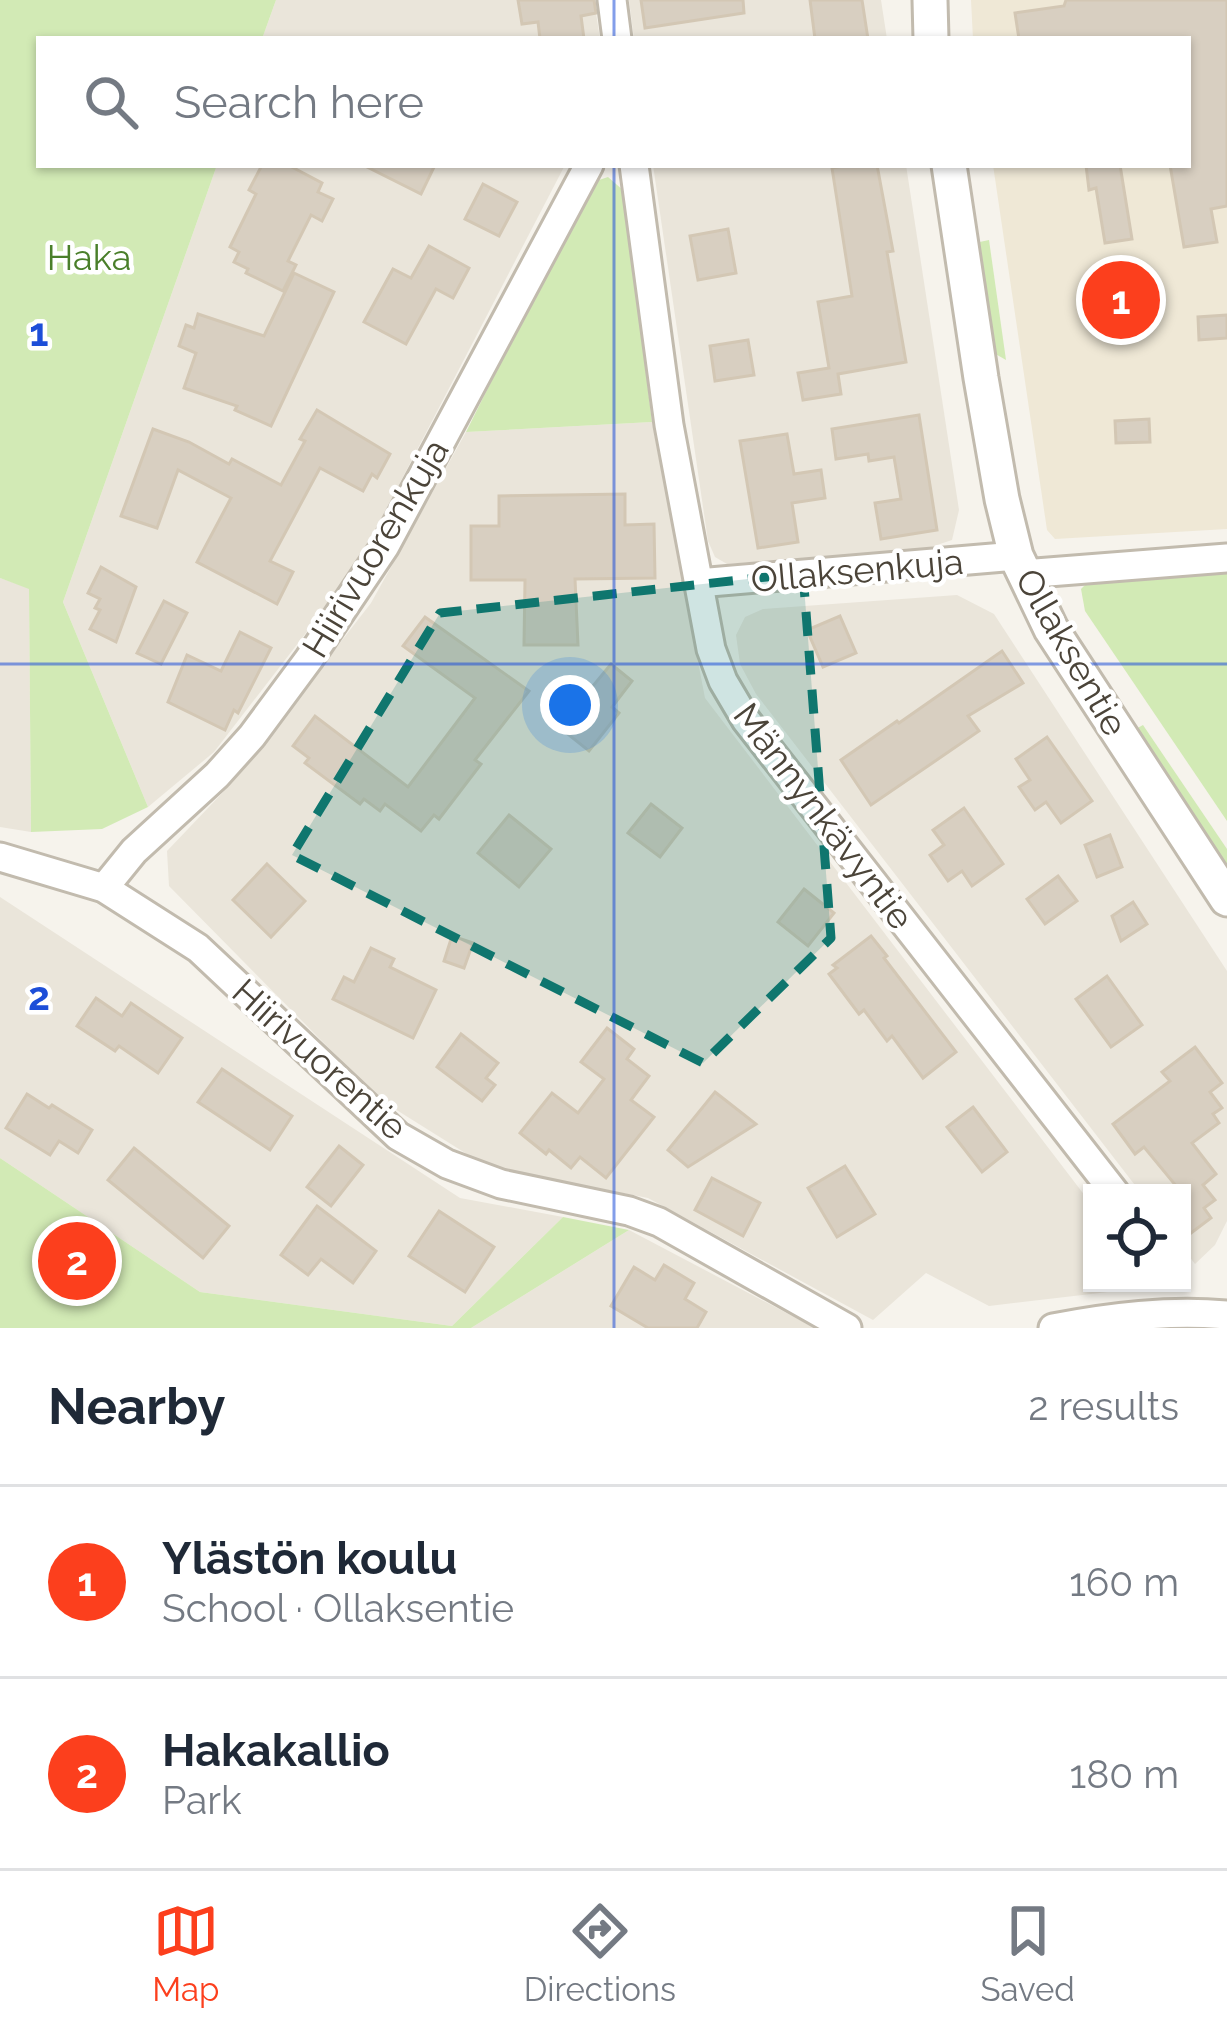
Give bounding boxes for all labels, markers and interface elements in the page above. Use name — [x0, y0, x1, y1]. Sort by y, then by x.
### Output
search box — [36, 36, 1191, 168]
icon: search — [78, 69, 144, 135]
text: Search here — [174, 76, 424, 129]
park label: Haka — [47, 236, 131, 278]
pin: 1 — [1082, 255, 1160, 345]
text: 1 — [29, 309, 49, 355]
street label: Hiirivuorenkuja — [293, 431, 457, 665]
street label: Ollaksenkuja — [749, 540, 965, 600]
street label: Ollaksentie — [1007, 561, 1137, 743]
your location — [540, 675, 600, 735]
street label: Männynkävyntie — [725, 695, 923, 937]
street label: Hiirivuorentie — [224, 970, 416, 1148]
text: 2 — [28, 973, 50, 1019]
map controls — [1083, 1184, 1191, 1292]
button: locate — [1083, 1184, 1191, 1292]
pin: 2 — [38, 1216, 116, 1306]
text: Nearby — [48, 1376, 225, 1436]
text: 2 results — [1028, 1383, 1179, 1429]
text: Ylästön koulu — [162, 1532, 457, 1585]
text: 1 — [77, 1559, 97, 1605]
text: 160 m — [1069, 1559, 1179, 1605]
text: School · Ollaksentie — [162, 1585, 514, 1631]
text: Hakakallio — [162, 1724, 390, 1777]
text: 2 — [76, 1751, 98, 1797]
text: 180 m — [1070, 1751, 1179, 1797]
text: Park — [162, 1777, 242, 1823]
tab: Map — [152, 1898, 219, 2009]
tab: Directions — [524, 1898, 676, 2009]
tab: Saved — [980, 1898, 1075, 2009]

